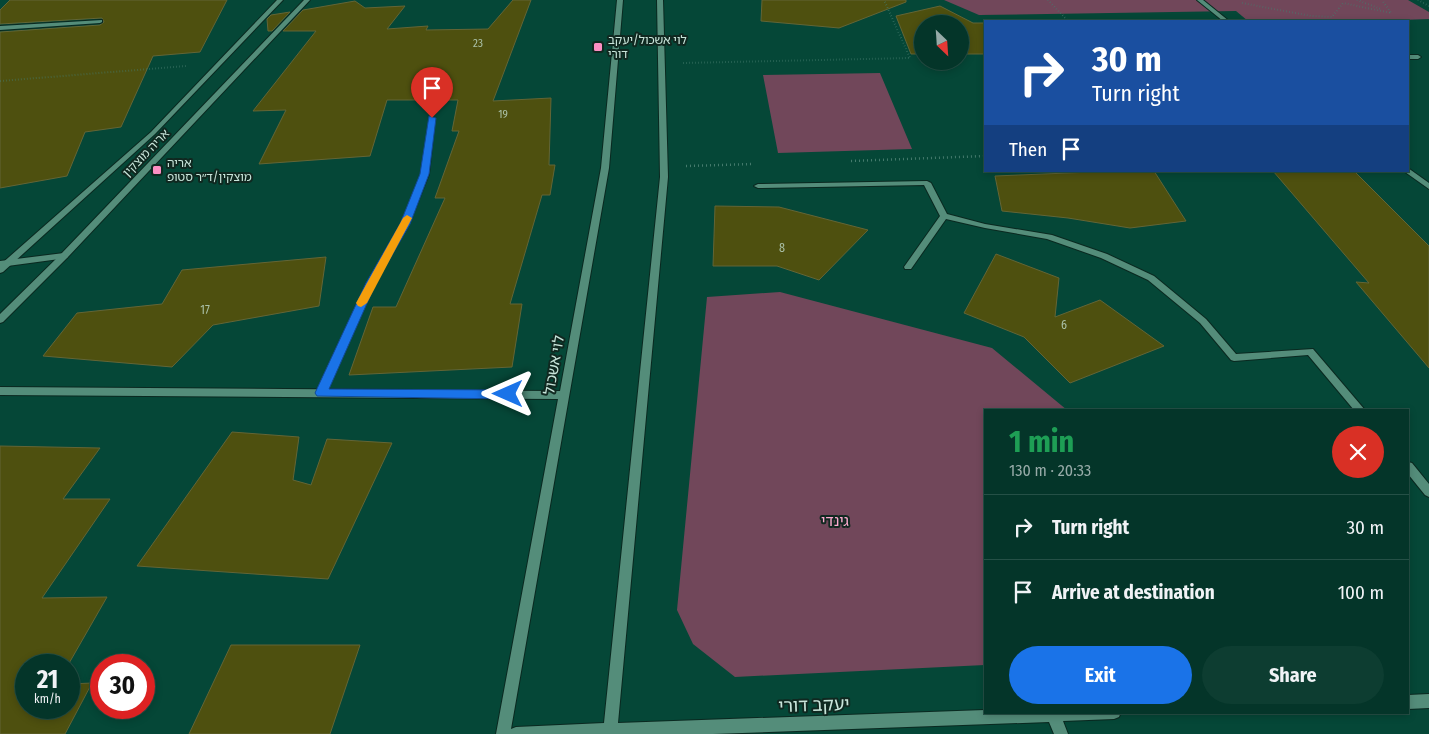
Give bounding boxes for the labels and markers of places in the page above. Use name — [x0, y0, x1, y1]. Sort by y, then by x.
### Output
place label: לוי אשכול/יעקב דורי — [608, 33, 687, 61]
marker: לוי אשכול/יעקב דורי — [592, 41, 604, 53]
pin — [411, 67, 453, 118]
place label: אריה מוצקין/ד״ר סטופ — [167, 156, 252, 184]
marker: אריה מוצקין/ד״ר סטופ — [151, 164, 163, 176]

